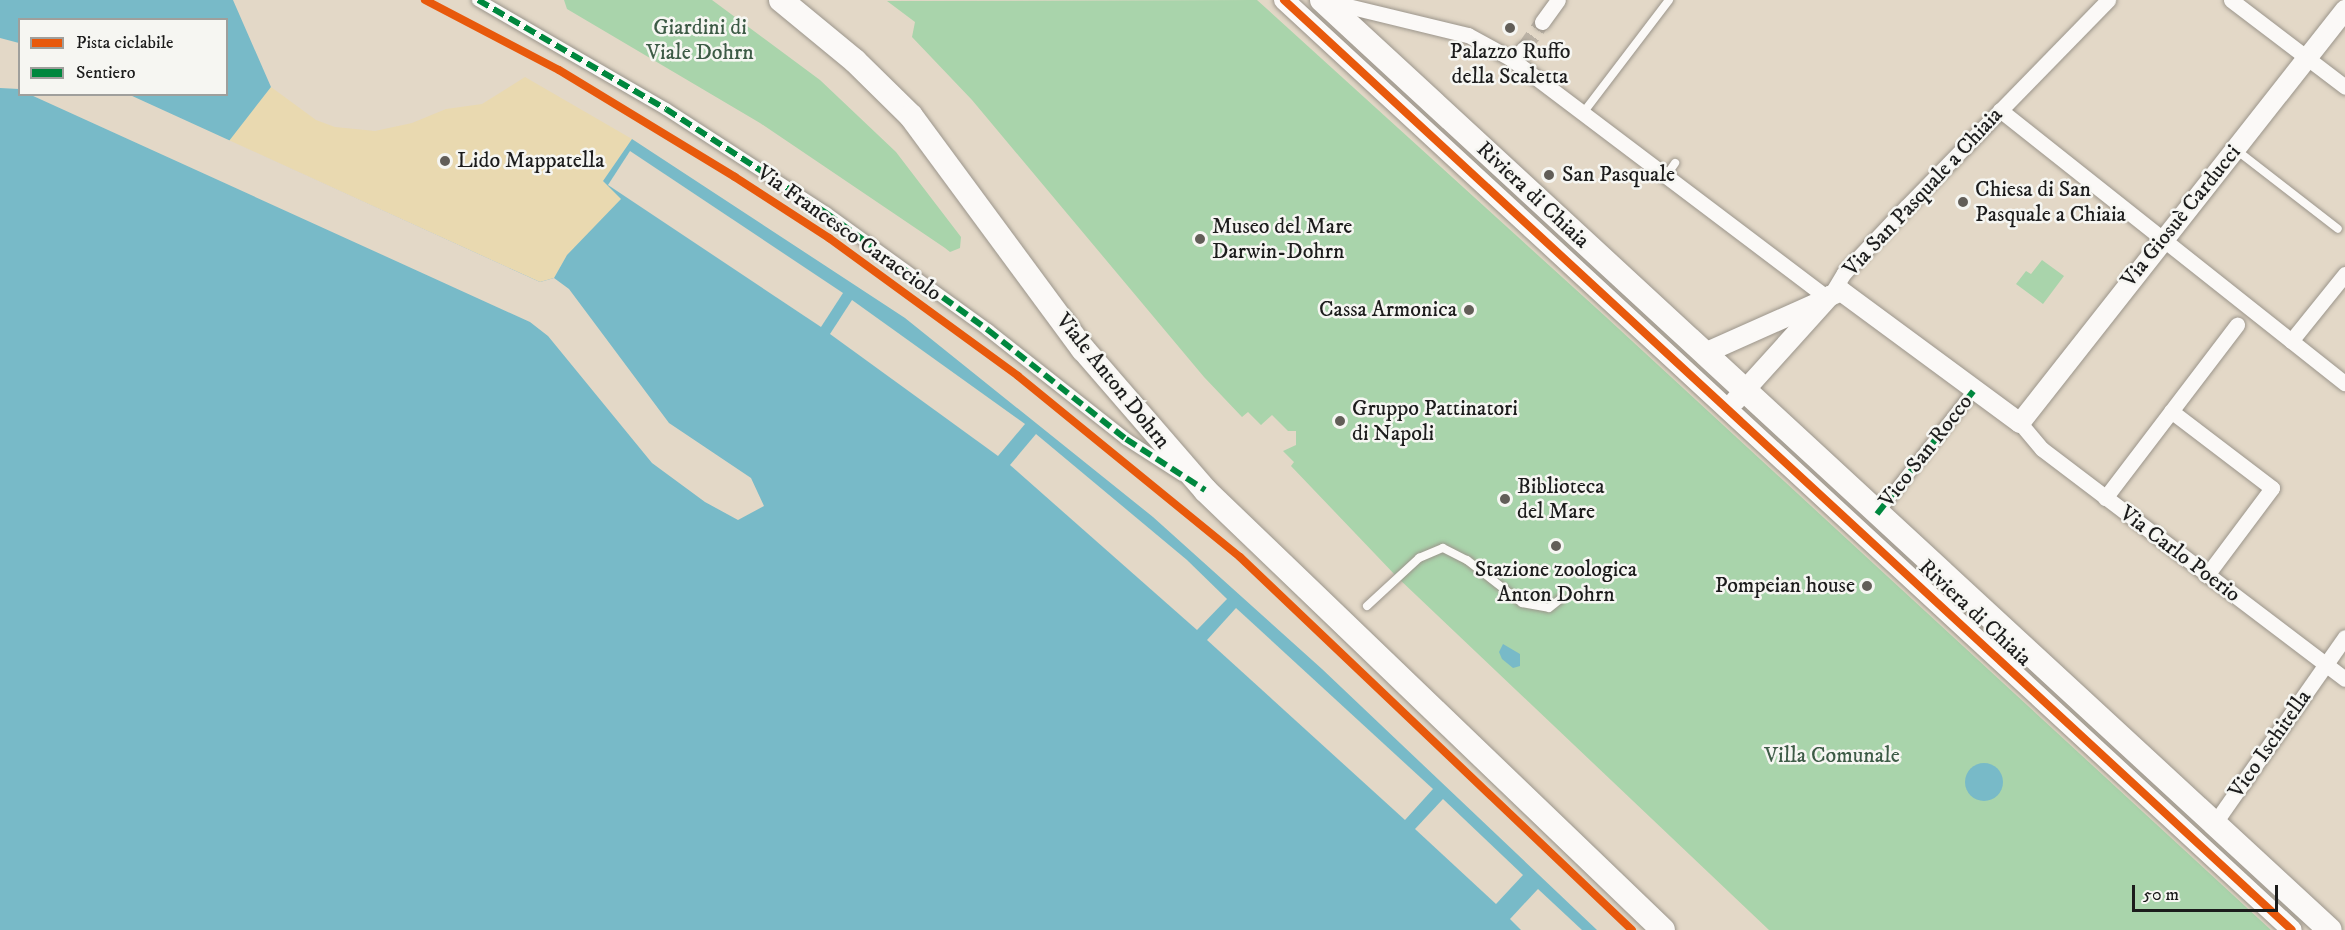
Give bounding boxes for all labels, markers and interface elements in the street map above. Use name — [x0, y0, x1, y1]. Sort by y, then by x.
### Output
park label: Giardini di Viale Dohrn — [646, 14, 754, 66]
legend — [18, 18, 228, 96]
marker: Palazzo Ruffo della Scaletta — [1503, 21, 1517, 35]
text: Pista ciclabile — [76, 32, 173, 54]
place label: Palazzo Ruffo della Scaletta — [1450, 38, 1570, 90]
text: Sentiero — [76, 62, 136, 84]
street label: Via San Pasquale a Chiaia — [1838, 102, 2008, 282]
street label: Riviera di Chiaia — [1471, 136, 1595, 254]
street label: Via Giosuè Carducci — [2116, 140, 2246, 292]
place label: Lido Mappatella — [457, 148, 605, 174]
marker: Lido Mappatella — [438, 154, 452, 168]
street label: Via Francesco Caracciolo — [751, 159, 947, 307]
place label: San Pasquale — [1562, 162, 1675, 188]
marker: San Pasquale — [1540, 166, 1558, 184]
place label: Chiesa di San Pasquale a Chiaia — [1975, 176, 2126, 228]
marker: Chiesa di San Pasquale a Chiaia — [1956, 195, 1970, 209]
place label: Museo del Mare Darwin-Dohrn — [1212, 213, 1352, 264]
marker: Museo del Mare Darwin-Dohrn — [1193, 232, 1207, 246]
place label: Cassa Armonica — [1319, 297, 1457, 323]
marker: Cassa Armonica — [1462, 303, 1476, 317]
street label: Viale Anton Dohrn — [1050, 308, 1176, 454]
street label: Vico San Rocco — [1874, 389, 1978, 513]
place label: Gruppo Pattinatori di Napoli — [1352, 395, 1518, 446]
marker: Gruppo Pattinatori di Napoli — [1333, 414, 1347, 428]
place label: Biblioteca del Mare — [1517, 473, 1605, 524]
marker: Biblioteca del Mare — [1498, 492, 1512, 506]
street label: Via Carlo Poerio — [2114, 500, 2246, 608]
marker: Stazione zoologica Anton Dohrn — [1549, 539, 1563, 553]
street label: Riviera di Chiaia — [1913, 554, 2037, 672]
place label: Stazione zoologica Anton Dohrn — [1475, 556, 1637, 608]
place label: Pompeian house — [1715, 573, 1855, 599]
marker: Pompeian house — [1860, 579, 1874, 593]
street label: Vico Ischitella — [2223, 685, 2317, 803]
park label: Villa Comunale — [1764, 743, 1900, 769]
scale bar — [2135, 873, 2280, 911]
text: 50 m — [2143, 884, 2179, 906]

